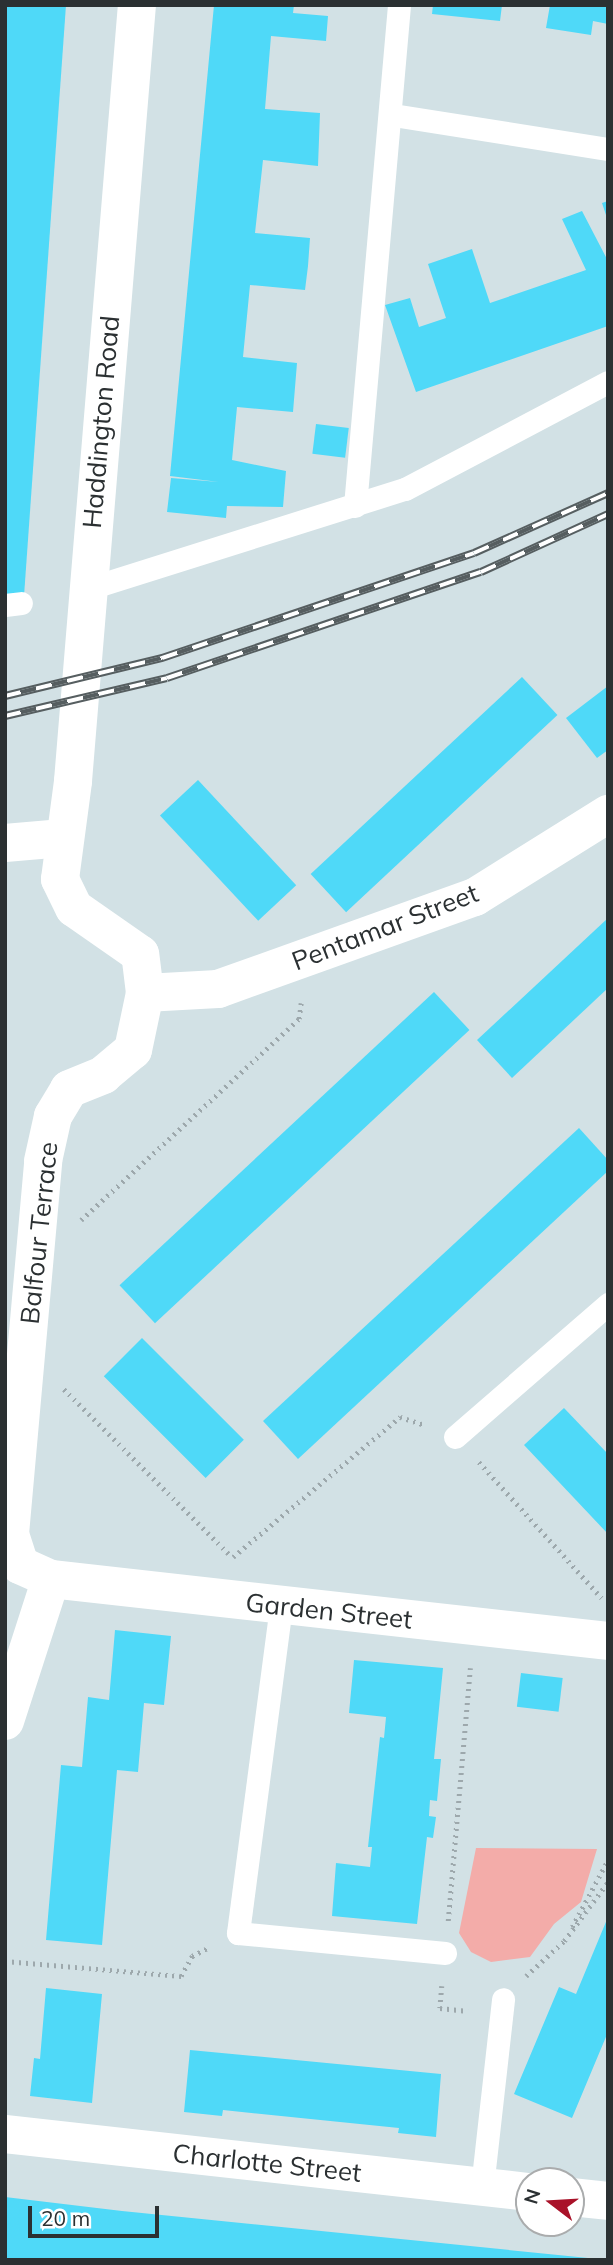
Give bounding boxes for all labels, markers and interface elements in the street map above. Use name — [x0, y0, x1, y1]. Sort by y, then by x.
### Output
street label: Haddington Road — [76, 314, 126, 530]
street label: Pentamar Street — [287, 877, 483, 977]
street label: Balfour Terrace — [14, 1140, 64, 1326]
street label: Garden Street — [244, 1587, 414, 1635]
street label: Charlotte Street — [171, 2138, 363, 2188]
north arrow — [515, 2167, 585, 2237]
text: N — [518, 2186, 545, 2207]
scale bar — [32, 2192, 163, 2236]
text: 20 m — [41, 2205, 90, 2231]

